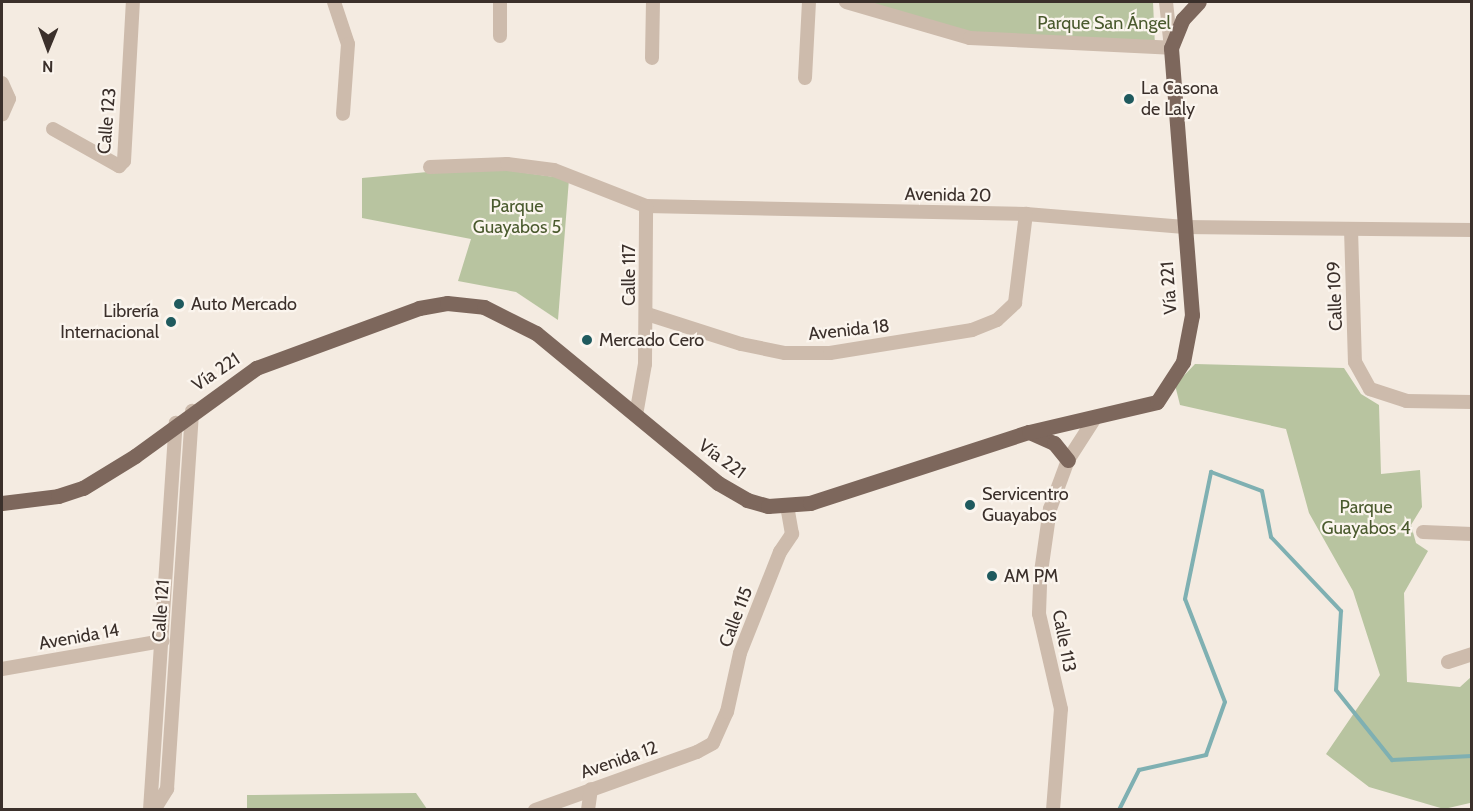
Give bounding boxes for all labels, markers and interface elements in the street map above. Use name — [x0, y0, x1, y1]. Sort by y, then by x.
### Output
park label: Parque San Ángel — [1037, 12, 1171, 34]
north arrow — [18, 18, 78, 78]
text: N — [42, 57, 53, 76]
place label: La Casona de Laly — [1141, 78, 1218, 121]
street label: Calle 123 — [93, 87, 121, 155]
marker: La Casona de Laly — [1122, 92, 1136, 106]
street label: Avenida 20 — [904, 183, 992, 207]
park label: Parque Guayabos 5 — [473, 196, 561, 238]
street label: Calle 117 — [618, 244, 640, 306]
street label: Vía 221 — [1156, 261, 1182, 315]
street label: Calle 109 — [1323, 261, 1347, 331]
place label: Auto Mercado — [191, 293, 297, 315]
marker: Auto Mercado — [172, 297, 186, 311]
place label: Librería Internacional — [60, 301, 159, 344]
marker: Librería Internacional — [164, 315, 178, 329]
street label: Avenida 18 — [807, 315, 891, 345]
place label: Mercado Cero — [599, 329, 704, 351]
marker: Mercado Cero — [580, 333, 594, 347]
street label: Vía 221 — [188, 348, 244, 396]
street label: Vía 221 — [694, 435, 750, 483]
place label: Servicentro Guayabos — [982, 484, 1069, 526]
park label: Parque Guayabos 4 — [1321, 497, 1411, 540]
marker: Servicentro Guayabos — [963, 498, 977, 512]
place label: AM PM — [1004, 565, 1058, 587]
marker: AM PM — [985, 569, 999, 583]
street label: Calle 121 — [148, 579, 174, 643]
street label: Calle 115 — [715, 584, 757, 650]
street label: Calle 113 — [1047, 608, 1081, 674]
street label: Avenida 14 — [37, 619, 121, 655]
street label: Avenida 12 — [578, 737, 660, 783]

